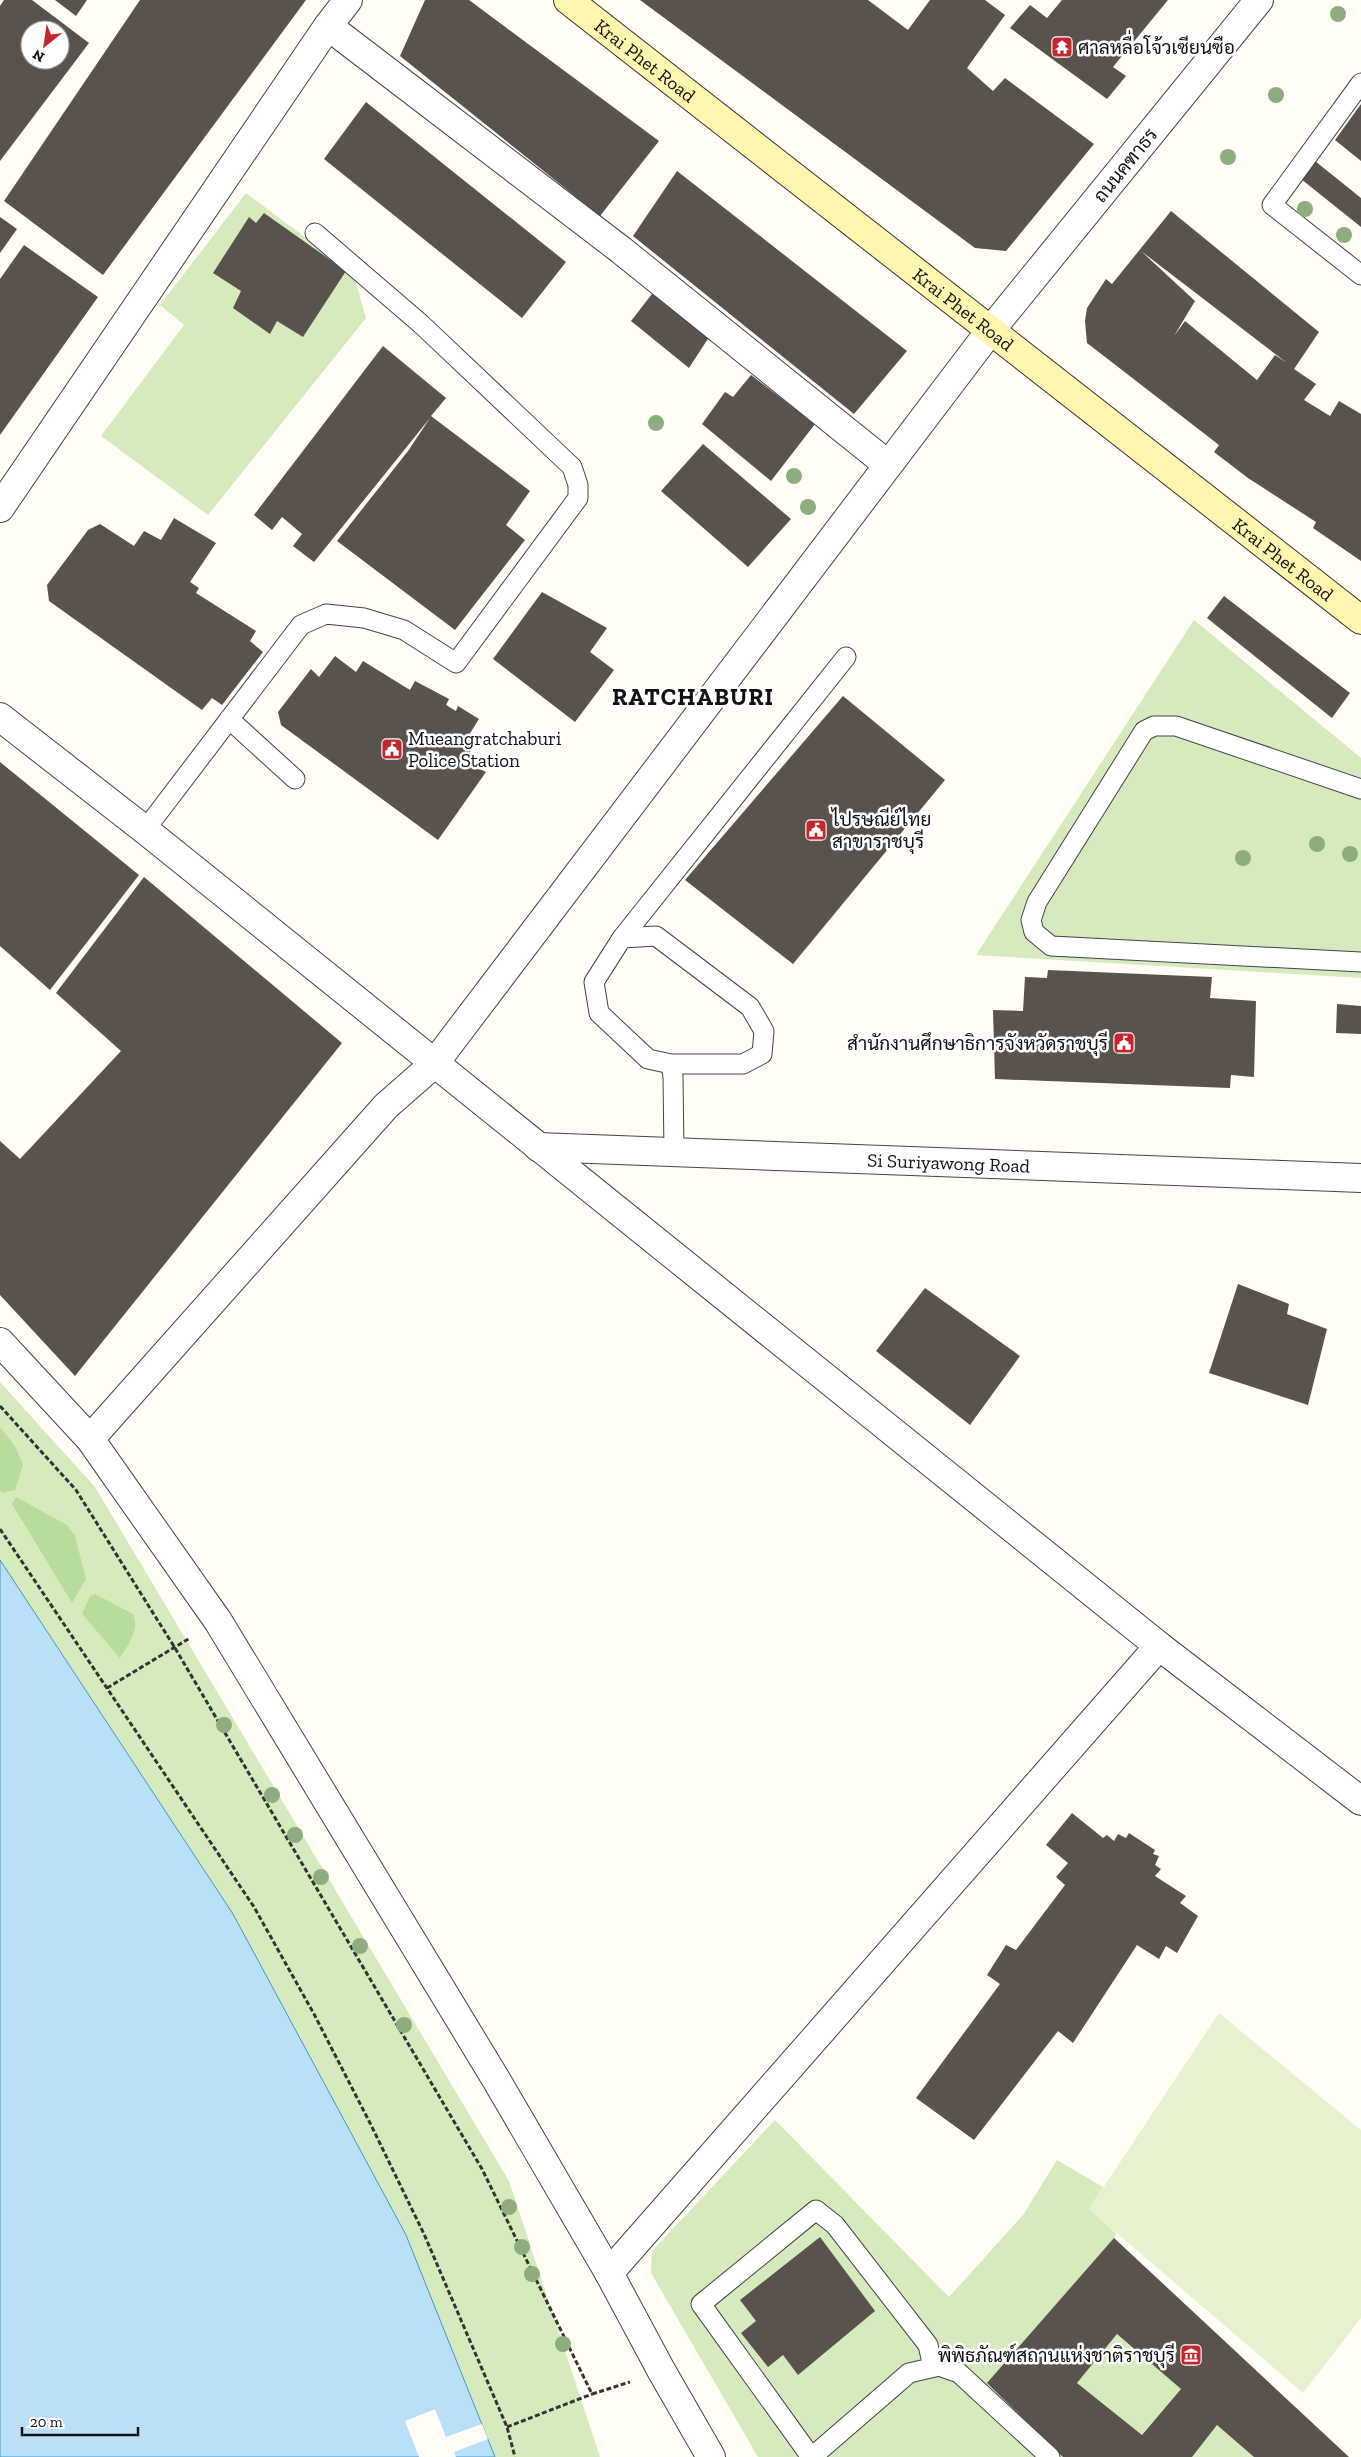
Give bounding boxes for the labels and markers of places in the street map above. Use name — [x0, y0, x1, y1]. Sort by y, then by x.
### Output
place label: ศาลหลื่อโจ้วเซียนซือ — [1078, 30, 1235, 59]
temple icon: ศาลหลื่อโจ้วเซียนซือ — [1050, 35, 1074, 59]
place label: Mueangratchaburi Police Station — [408, 727, 561, 772]
public building icon: Mueangratchaburi Police Station — [380, 737, 404, 761]
place label: ไปรษณีย์ไทย สาขาราชบุรี — [830, 807, 931, 854]
public building icon: ไปรษณีย์ไทย สาขาราชบุรี — [804, 818, 828, 842]
place label: สำนักงานศึกษาธิการจังหวัดราชบุรี — [847, 1031, 1108, 1056]
public building icon: สำนักงานศึกษาธิการจังหวัดราชบุรี — [1112, 1031, 1136, 1055]
place label: พิพิธภัณฑ์สถานแห่งชาติราชบุรี — [938, 2343, 1175, 2368]
museum icon: พิพิธภัณฑ์สถานแห่งชาติราชบุรี — [1179, 2343, 1203, 2367]

